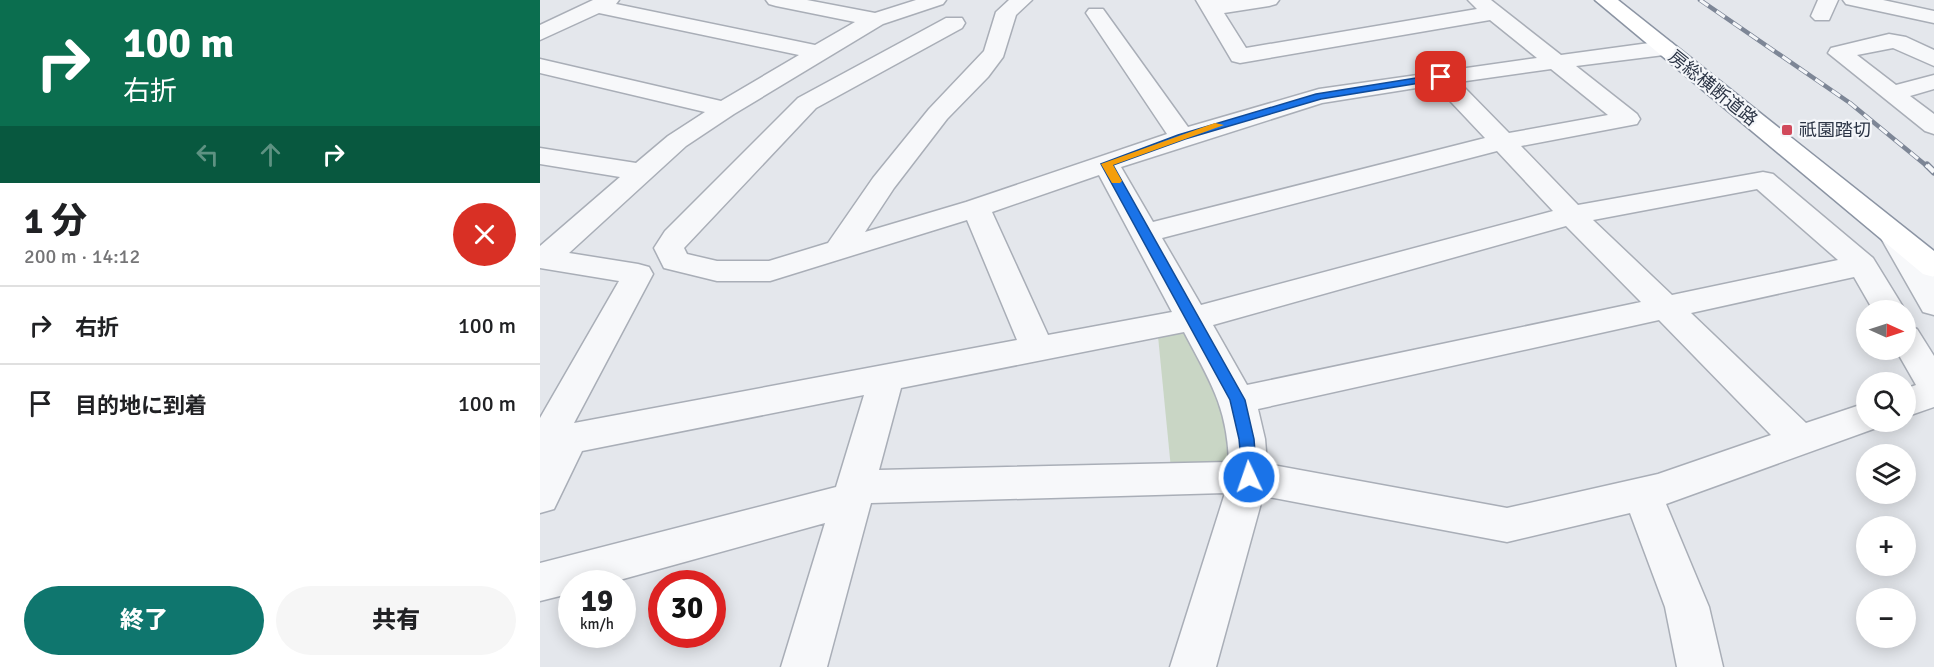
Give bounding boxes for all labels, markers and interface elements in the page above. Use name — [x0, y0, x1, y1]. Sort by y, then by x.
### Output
text: 100 m — [123, 18, 234, 69]
icon: right — [24, 24, 102, 102]
street label: 房総横断道路 — [1664, 45, 1762, 131]
pin — [1415, 51, 1466, 102]
icon: arrive — [1424, 60, 1457, 93]
text: 右折 — [123, 75, 177, 108]
place label: 祇園踏切 — [1799, 119, 1871, 141]
marker: 祇園踏切 — [1780, 123, 1794, 137]
icon: left — [191, 138, 224, 171]
icon: ahead — [254, 138, 287, 171]
icon: right — [317, 138, 350, 171]
text: 1 分 — [24, 199, 87, 244]
button: close — [453, 203, 516, 266]
text: 200 m · 14:12 — [24, 244, 140, 269]
north arrow — [1856, 300, 1916, 360]
map controls — [1856, 300, 1916, 648]
icon: right — [24, 309, 57, 342]
text: 100 m — [458, 312, 516, 339]
text: 右折 — [75, 314, 119, 341]
button: search — [1856, 372, 1916, 432]
icon: arrive — [24, 387, 57, 420]
text: 100 m — [458, 390, 516, 417]
text: 目的地に到着 — [75, 392, 207, 419]
button: layers — [1856, 444, 1916, 504]
position arrow — [1217, 445, 1281, 509]
button: + — [1856, 516, 1916, 576]
speed limit sign: 30 — [648, 570, 726, 648]
text: 19 — [581, 583, 613, 620]
button: 終了 — [24, 586, 264, 655]
button: 共有 — [276, 586, 516, 655]
button: − — [1856, 588, 1916, 648]
text: km/h — [580, 615, 614, 633]

